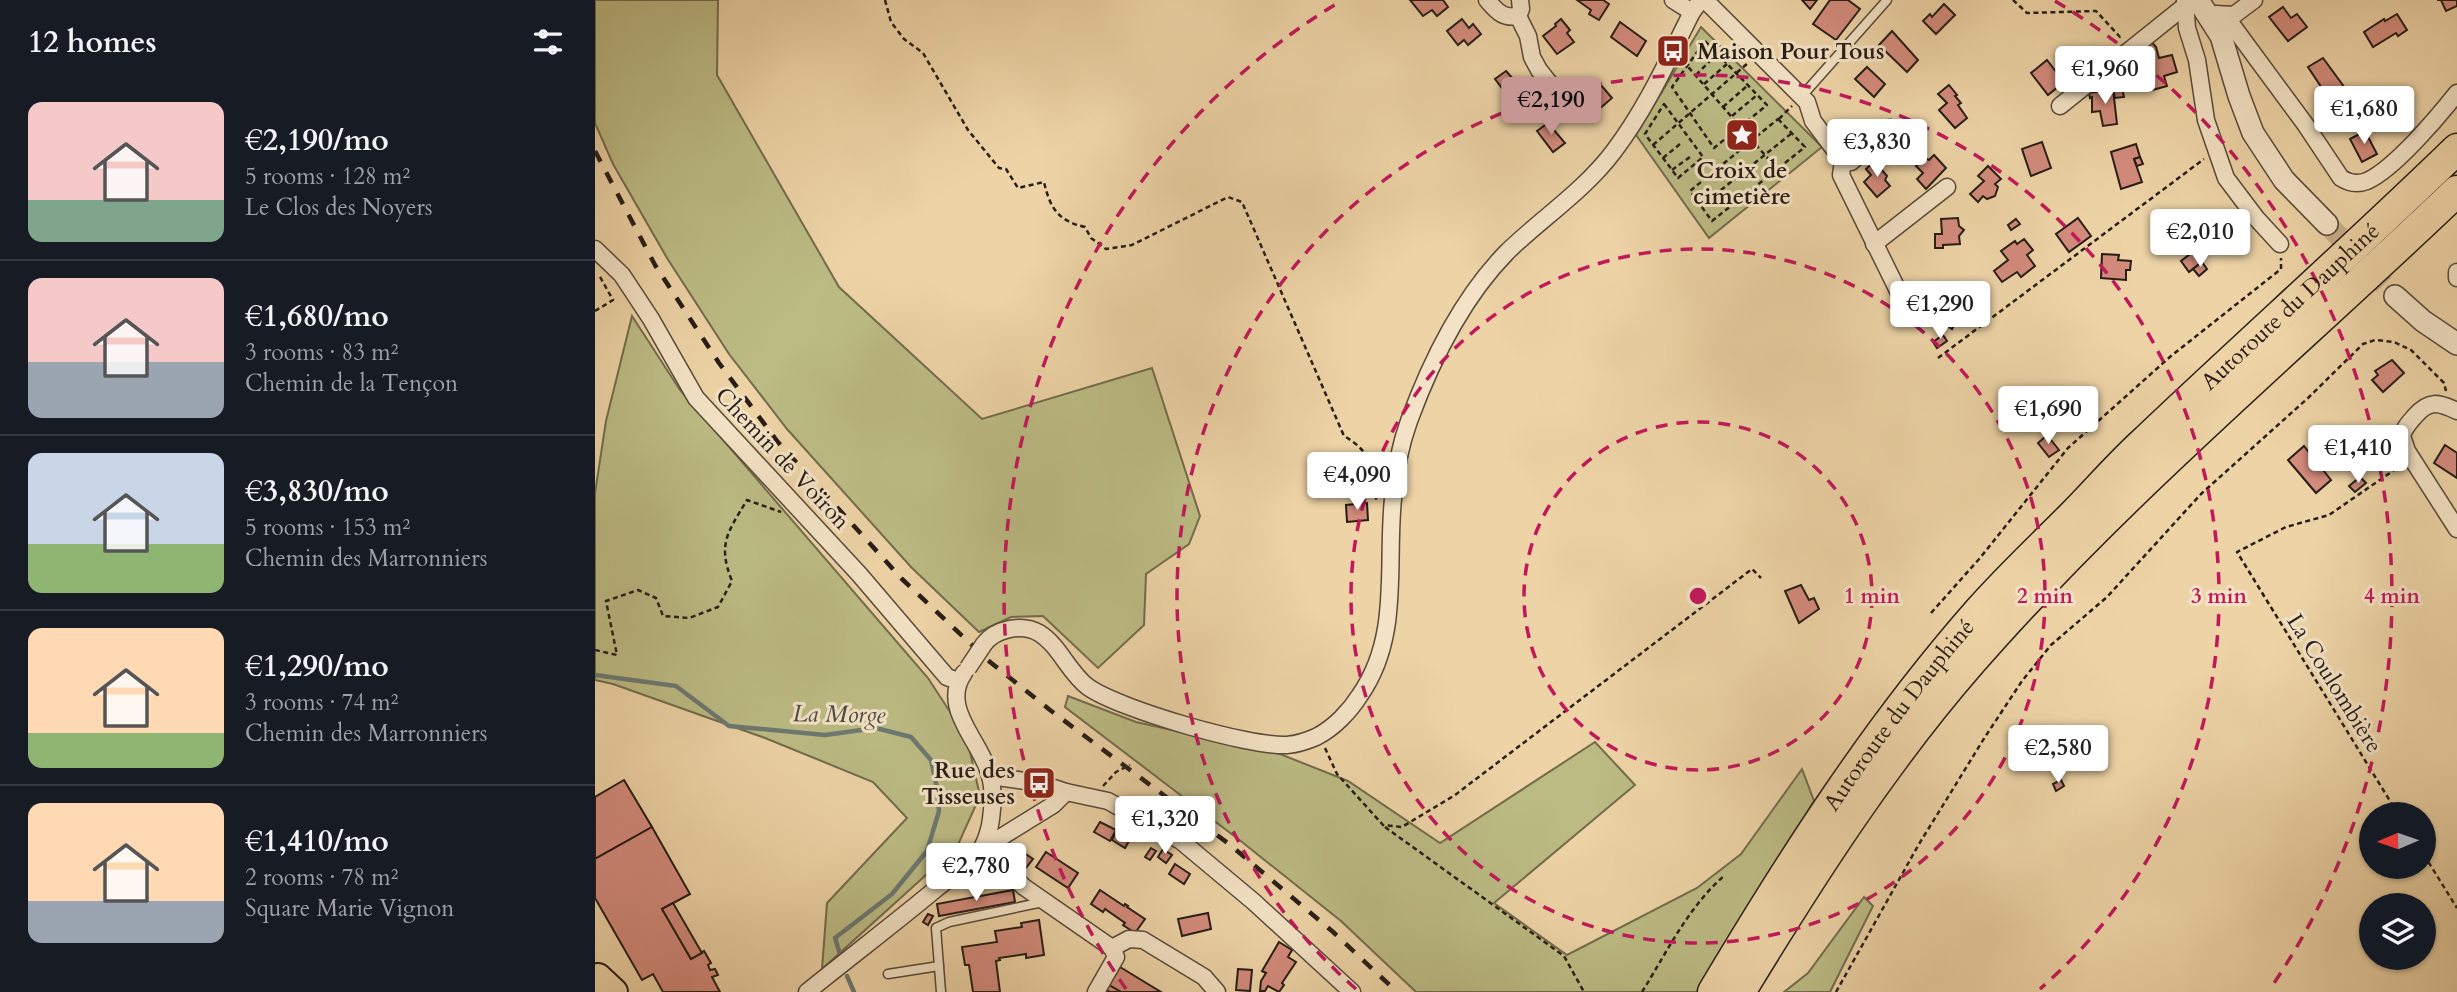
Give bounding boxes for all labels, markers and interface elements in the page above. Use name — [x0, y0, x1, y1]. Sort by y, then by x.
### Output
text: 12 homes — [28, 22, 157, 63]
icon: filters — [529, 23, 567, 61]
bus stop icon: Maison Pour Tous — [1654, 32, 1692, 70]
place label: Maison Pour Tous — [1697, 36, 1885, 67]
pin: €1,960 — [2048, 46, 2162, 106]
text: €1,960 — [2071, 53, 2139, 84]
pin: €2,190 — [1494, 78, 1608, 137]
text: €2,190 — [1517, 84, 1585, 115]
pin: €1,680 — [2307, 86, 2421, 146]
text: €1,680 — [2330, 93, 2398, 124]
place icon: Croix de cimetière — [1723, 116, 1761, 154]
text: €2,190/mo — [245, 120, 389, 161]
pin: €3,830 — [1820, 120, 1934, 179]
text: €3,830 — [1843, 126, 1911, 157]
icon: home — [84, 130, 168, 214]
place label: Croix de cimetière — [1693, 155, 1791, 212]
text: 5 rooms · 128 m² — [245, 161, 410, 192]
text: Le Clos des Noyers — [245, 192, 433, 223]
pin: €2,010 — [2143, 210, 2257, 269]
text: €2,010 — [2166, 216, 2234, 247]
street label: Autoroute du Dauphiné — [2194, 216, 2386, 397]
pin: €1,290 — [1883, 282, 1997, 341]
text: €1,290 — [1906, 288, 1974, 319]
text: €1,680/mo — [245, 296, 389, 337]
icon: home — [84, 306, 168, 390]
text: 3 rooms · 83 m² — [245, 337, 398, 368]
text: Chemin de la Tençon — [245, 368, 458, 399]
street label: Chemin de Voiron — [708, 380, 857, 536]
pin: €1,690 — [1991, 386, 2105, 446]
text: €1,690 — [2014, 393, 2082, 424]
pin: €1,410 — [2301, 426, 2415, 485]
text: €1,410 — [2324, 432, 2392, 463]
pin: €4,090 — [1300, 452, 1414, 512]
text: €4,090 — [1323, 459, 1391, 490]
text: €3,830/mo — [245, 471, 389, 512]
icon: home — [84, 481, 168, 565]
text: 5 rooms · 153 m² — [245, 512, 410, 543]
text: Chemin des Marronniers — [245, 543, 487, 574]
text: 1 min — [1844, 582, 1900, 611]
text: 2 min — [2017, 582, 2073, 611]
text: 3 min — [2191, 582, 2247, 611]
text: 4 min — [2364, 582, 2420, 611]
centre of rings — [1686, 584, 1710, 608]
street label: La Coulombière — [2279, 608, 2390, 759]
street label: Autoroute du Dauphiné — [1816, 612, 1981, 817]
text: €1,290/mo — [245, 646, 389, 687]
icon: home — [84, 656, 168, 740]
text: 3 rooms · 74 m² — [245, 687, 398, 718]
water label: La Morge — [792, 697, 886, 732]
text: Chemin des Marronniers — [245, 718, 487, 749]
pin: €2,580 — [2001, 726, 2115, 785]
text: €2,580 — [2024, 732, 2092, 763]
place label: Rue des Tisseuses — [921, 755, 1015, 812]
bus stop icon: Rue des Tisseuses — [1020, 764, 1058, 802]
pin: €1,320 — [1108, 796, 1222, 856]
north arrow — [2359, 802, 2436, 878]
map controls — [2359, 802, 2436, 970]
text: €1,320 — [1131, 803, 1199, 834]
text: €1,410/mo — [245, 821, 389, 862]
icon: home — [84, 831, 168, 915]
pin: €2,780 — [919, 844, 1033, 903]
text: €2,780 — [942, 850, 1010, 881]
text: 2 rooms · 78 m² — [245, 862, 398, 893]
text: Square Marie Vignon — [245, 893, 454, 924]
button: layers — [2359, 893, 2436, 970]

